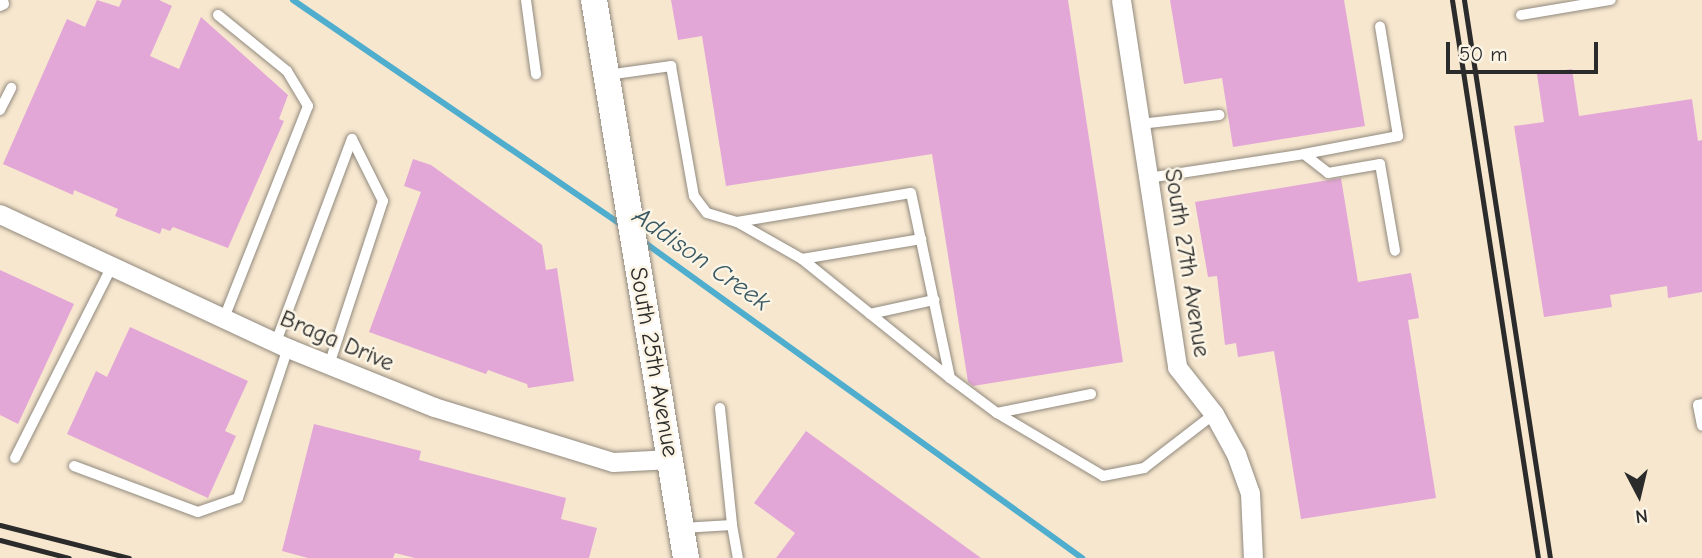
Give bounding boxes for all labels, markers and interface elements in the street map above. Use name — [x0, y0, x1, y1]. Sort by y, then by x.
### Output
scale bar — [1450, 28, 1602, 72]
text: 50 m — [1459, 42, 1508, 66]
street label: South 27th Avenue — [1158, 167, 1216, 359]
water label: Addison Creek — [626, 201, 776, 319]
street label: South 25th Avenue — [623, 265, 685, 459]
street label: Braga Drive — [276, 304, 398, 378]
north arrow — [1604, 460, 1674, 530]
text: N — [1634, 504, 1649, 528]

